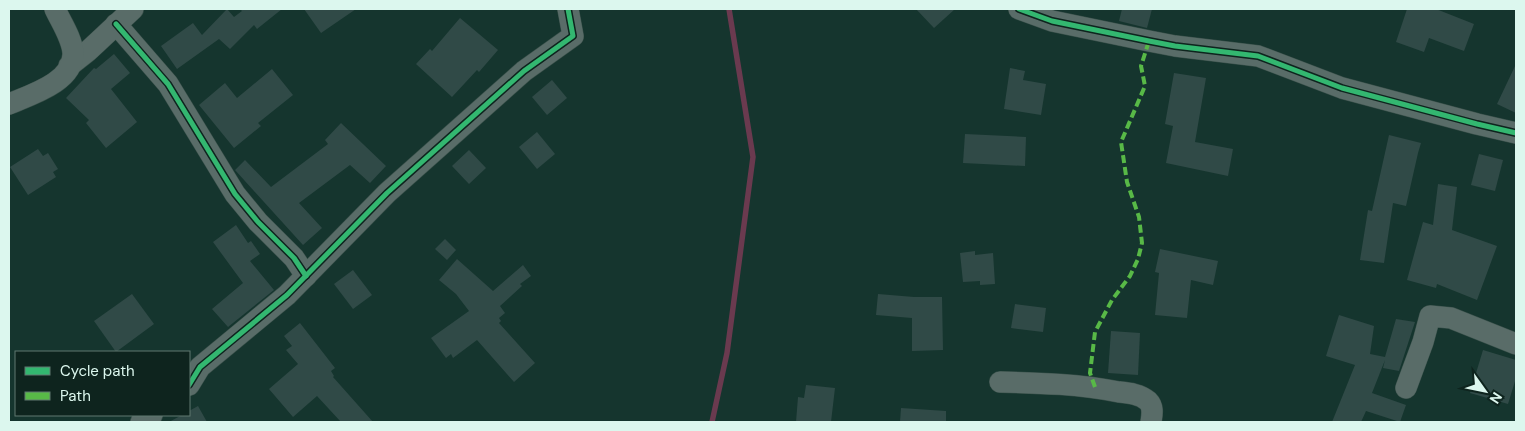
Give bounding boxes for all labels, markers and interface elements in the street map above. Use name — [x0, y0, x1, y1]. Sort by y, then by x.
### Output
legend — [15, 351, 190, 416]
text: Cycle path — [60, 361, 135, 381]
north arrow — [1460, 366, 1510, 416]
text: Path — [60, 386, 91, 406]
text: N — [1486, 389, 1506, 407]

